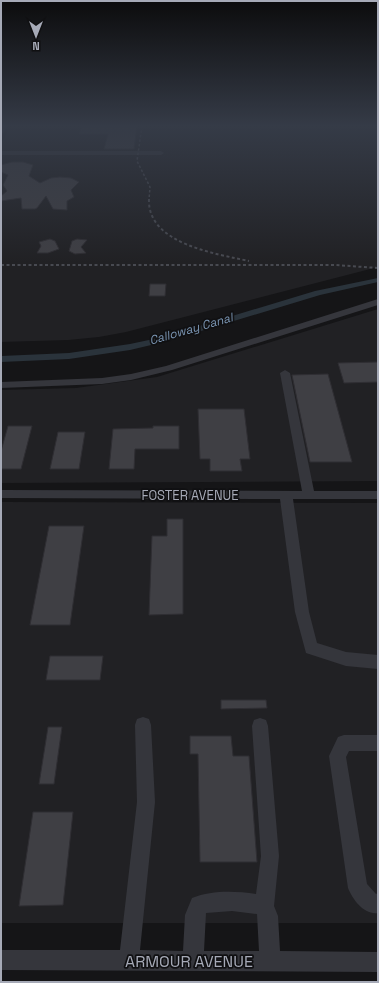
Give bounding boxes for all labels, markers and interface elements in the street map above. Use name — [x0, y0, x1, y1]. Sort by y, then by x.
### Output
north arrow — [16, 16, 56, 56]
text: N — [32, 39, 40, 53]
water label: Calloway Canal — [147, 309, 237, 349]
street label: FOSTER AVENUE — [141, 487, 239, 504]
street label: ARMOUR AVENUE — [125, 951, 253, 972]

